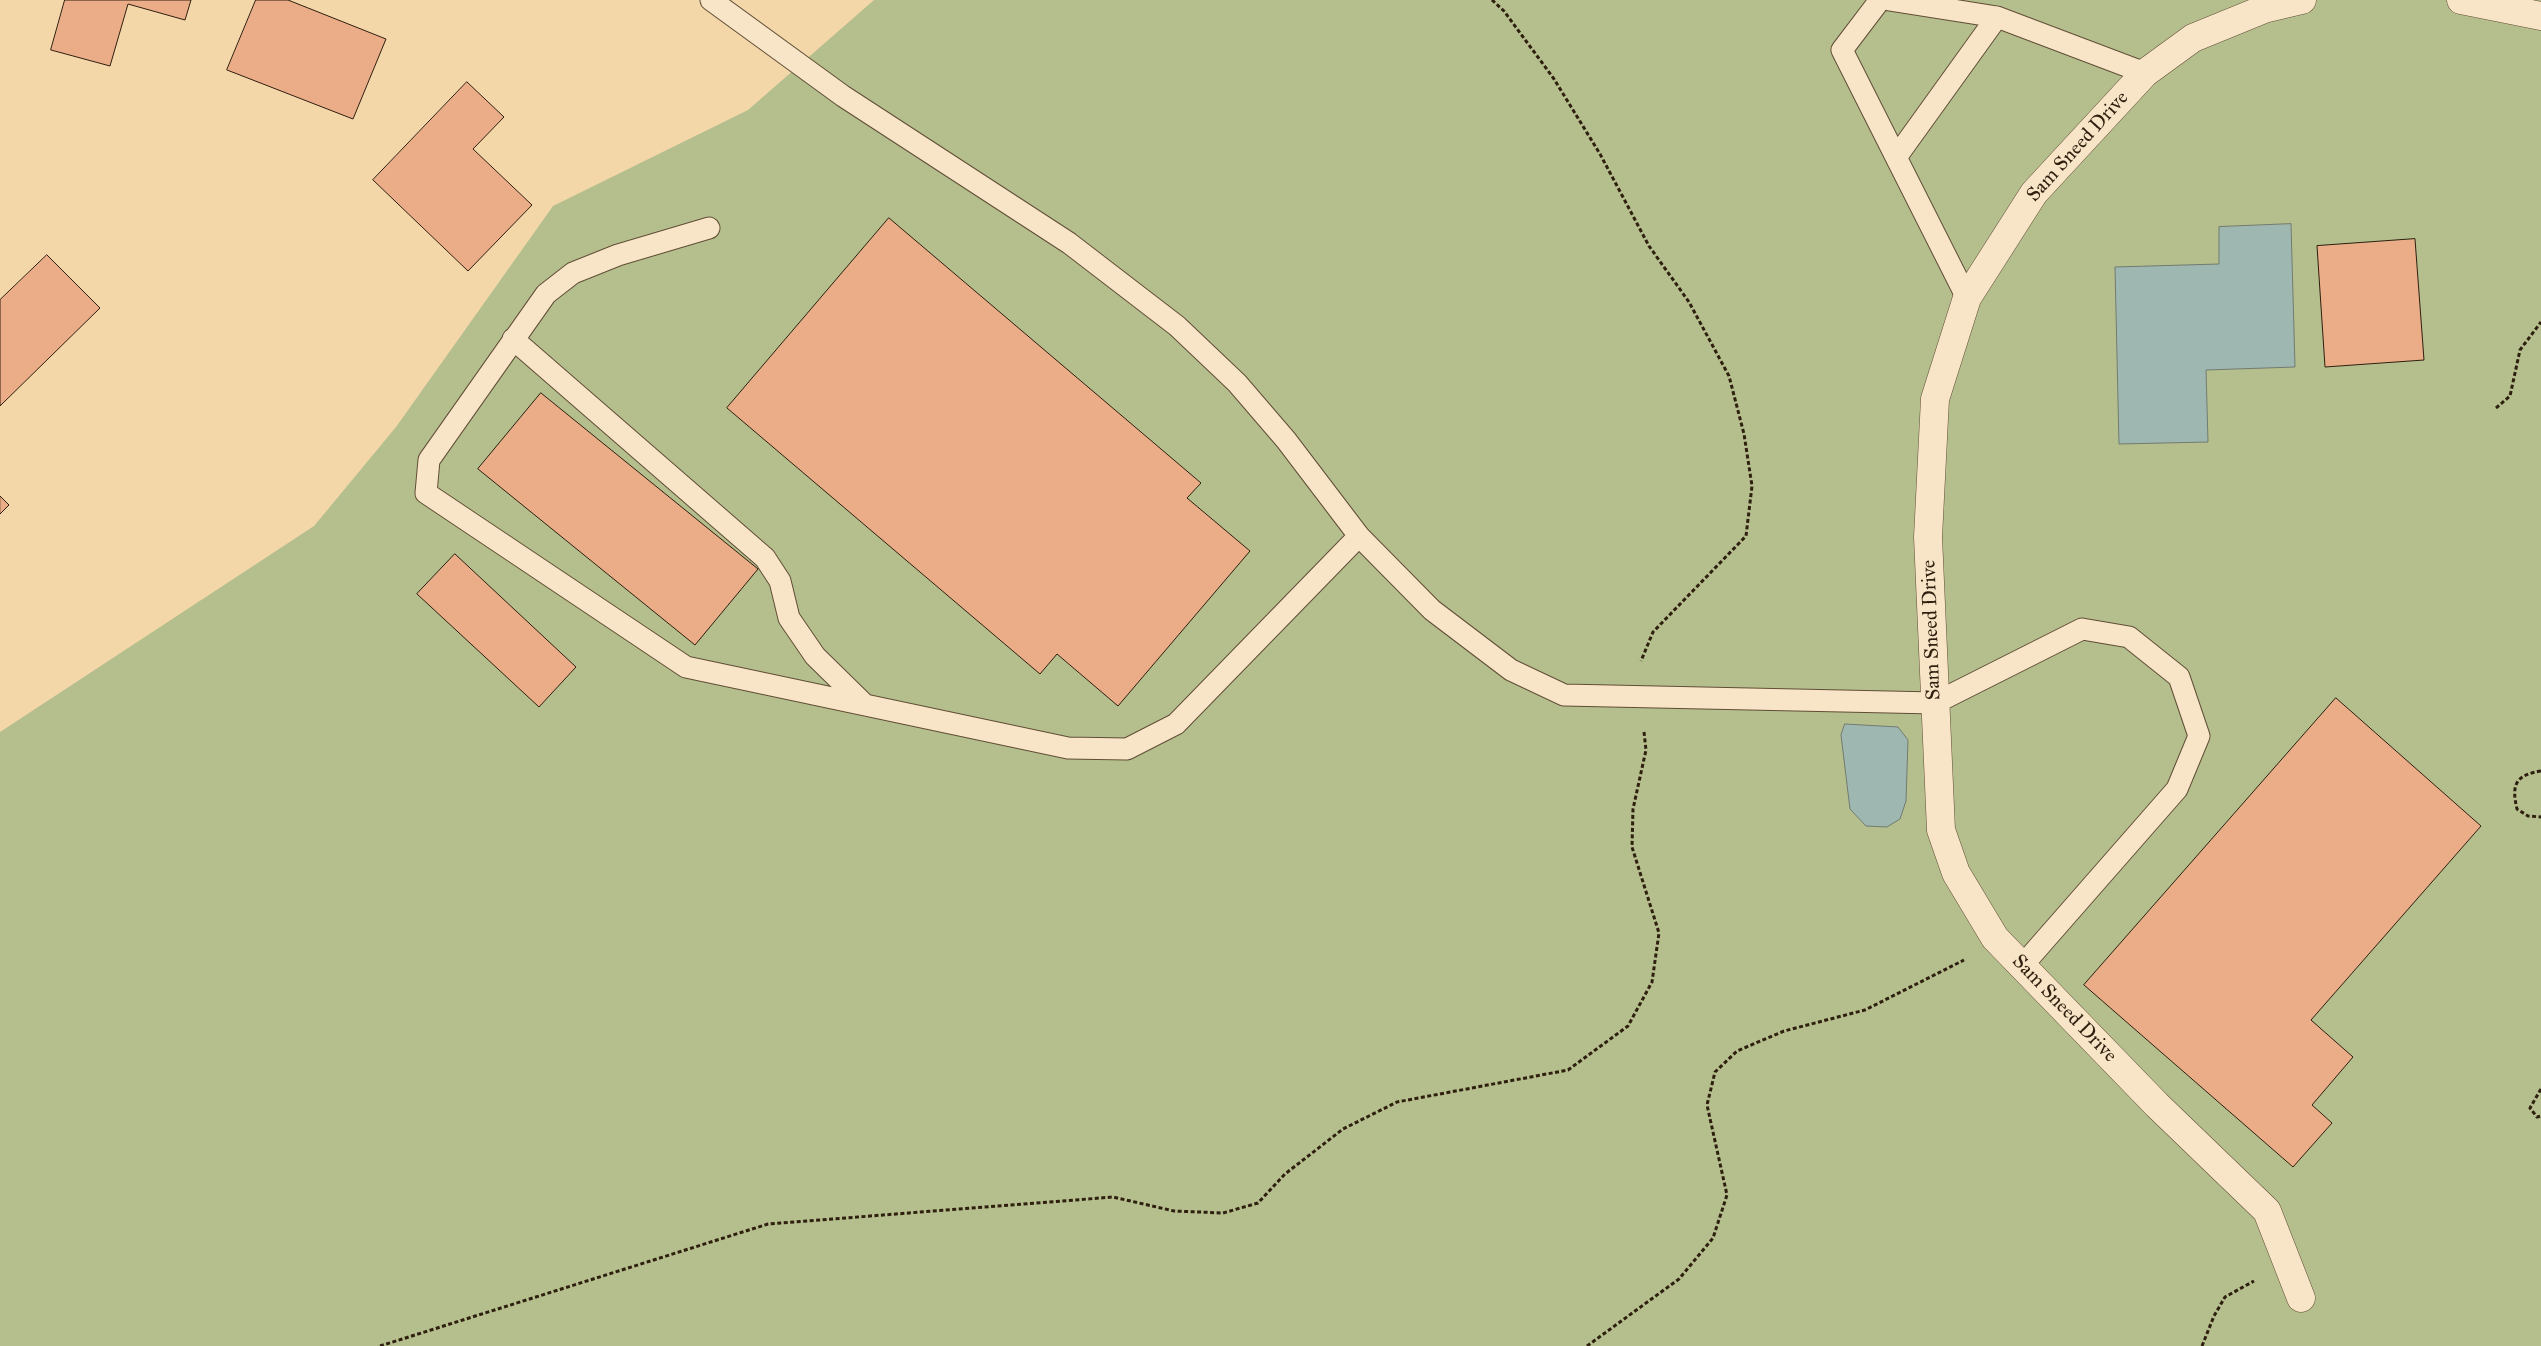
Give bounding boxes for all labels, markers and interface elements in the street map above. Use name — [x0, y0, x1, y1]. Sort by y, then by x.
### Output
street label: Sam Sneed Drive — [2022, 87, 2134, 207]
street label: Sam Sneed Drive — [1918, 559, 1946, 701]
street label: Sam Sneed Drive — [2007, 950, 2121, 1068]

